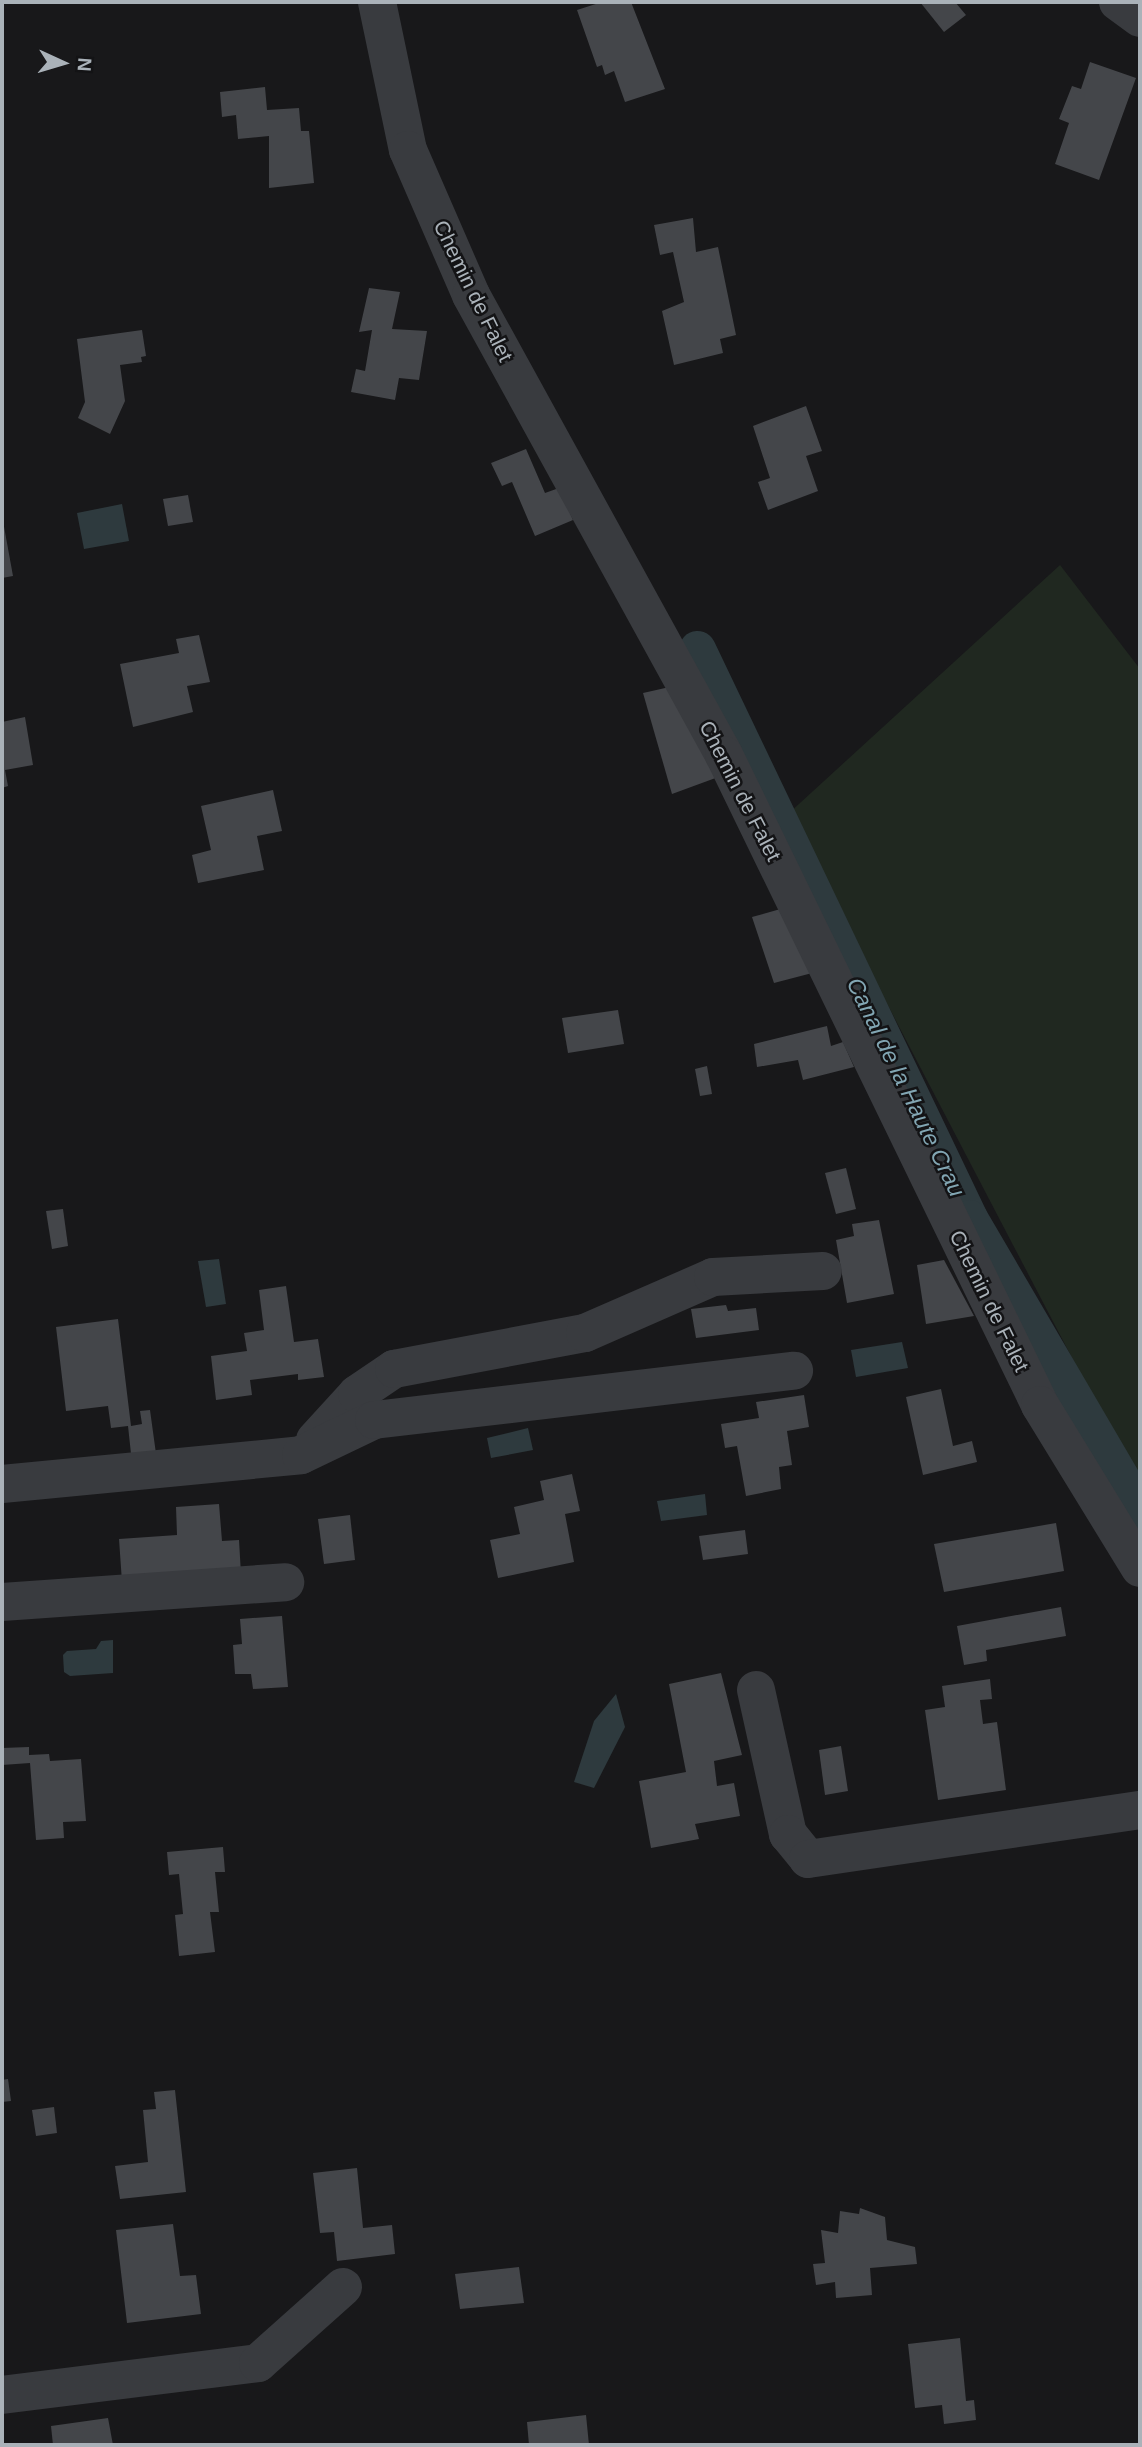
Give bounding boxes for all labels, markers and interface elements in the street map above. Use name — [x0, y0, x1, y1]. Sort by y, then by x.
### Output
north arrow — [28, 28, 98, 98]
text: N — [73, 57, 95, 72]
street label: Chemin de Falet — [428, 216, 518, 366]
street label: Chemin de Falet — [694, 717, 786, 865]
water label: Canal de la Haute Crau — [841, 973, 971, 1201]
street label: Chemin de Falet — [944, 1226, 1034, 1376]

